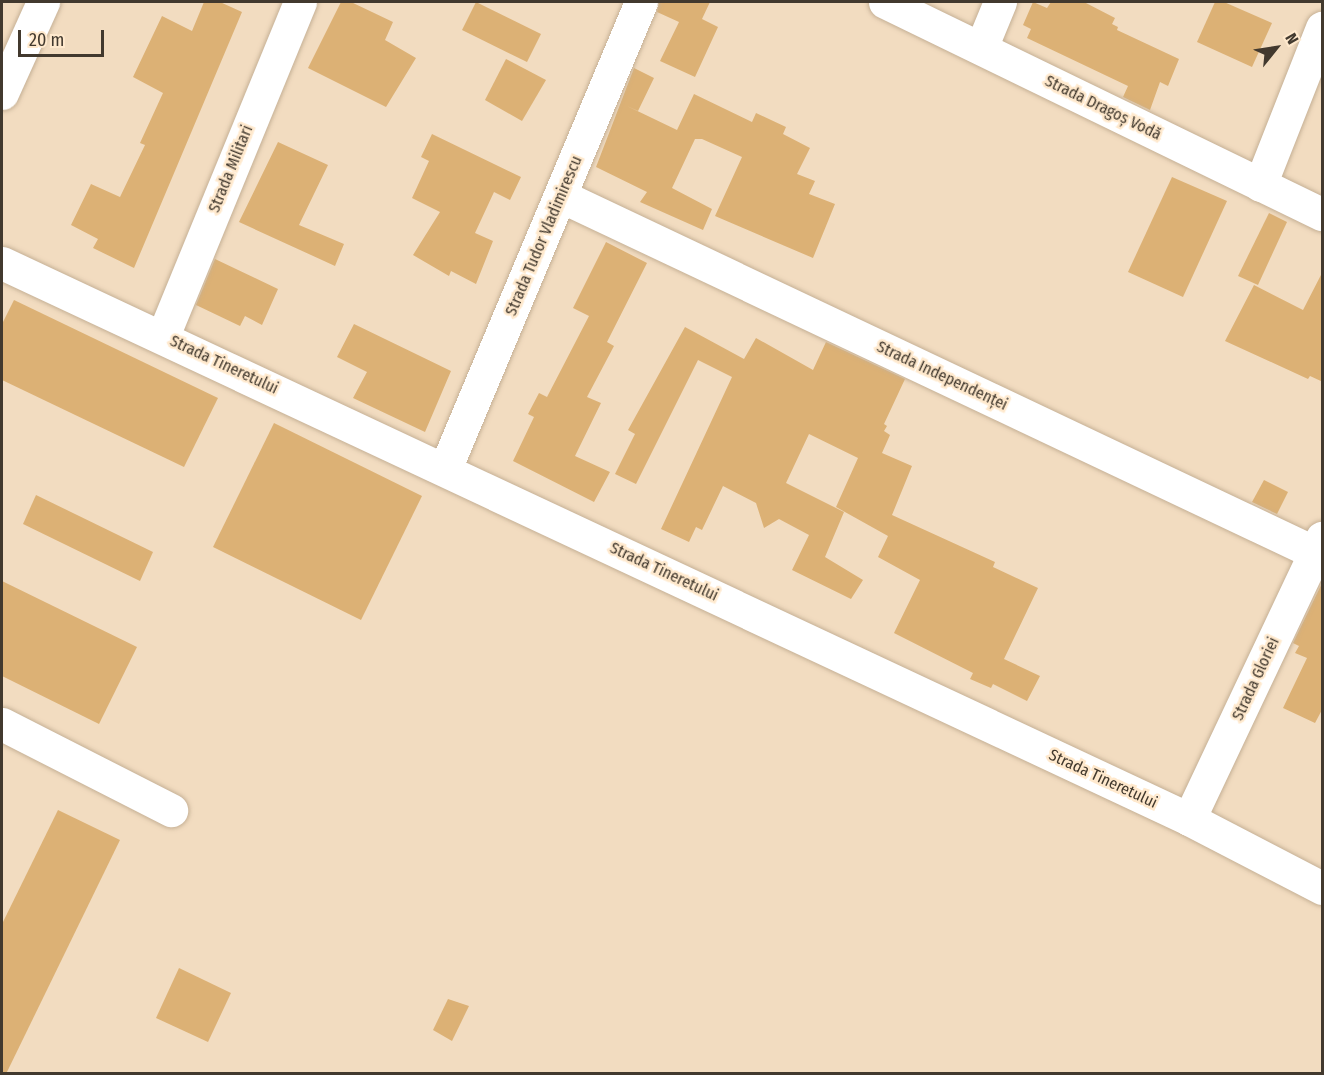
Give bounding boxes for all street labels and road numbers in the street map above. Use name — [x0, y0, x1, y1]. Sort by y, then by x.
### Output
street label: Strada Dragoș Vodă — [1042, 71, 1164, 145]
street label: Strada Militari — [205, 123, 257, 215]
street label: Strada Tudor Vladimirescu — [502, 153, 586, 319]
street label: Strada Tineretului — [167, 332, 281, 398]
street label: Strada Independenței — [874, 337, 1010, 415]
street label: Strada Tineretului — [607, 539, 721, 605]
street label: Strada Gloriei — [1228, 634, 1284, 724]
street label: Strada Tineretului — [1046, 746, 1160, 812]

